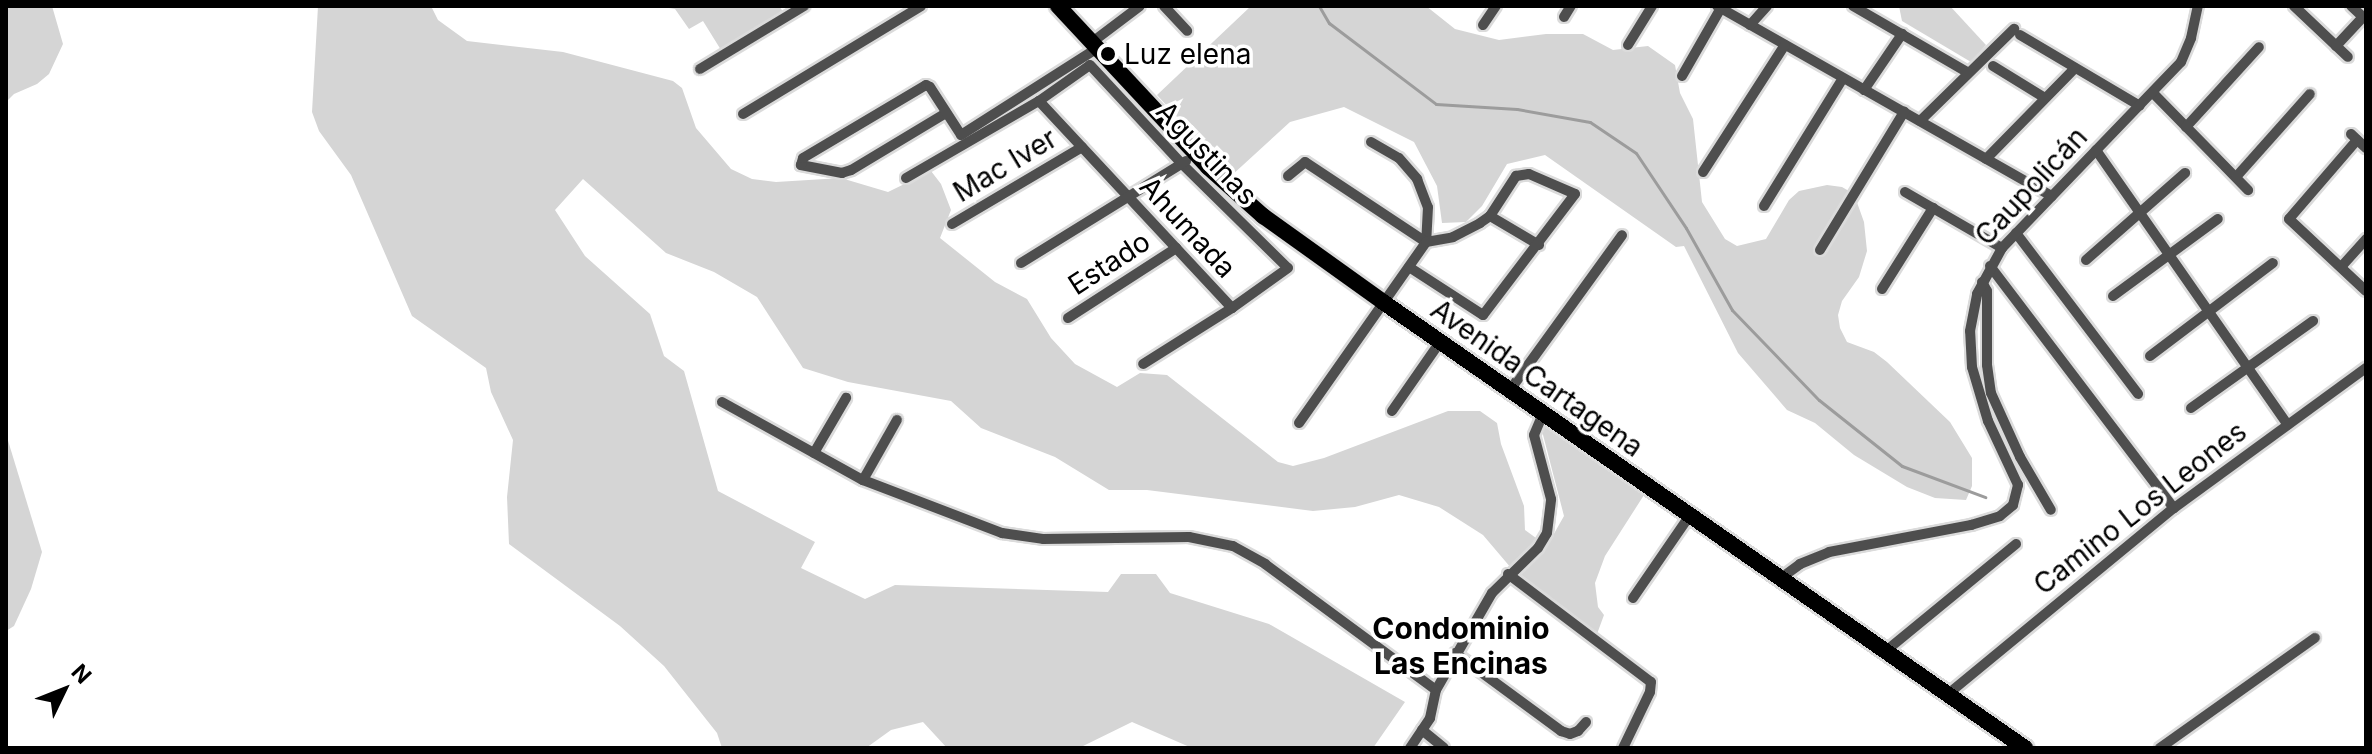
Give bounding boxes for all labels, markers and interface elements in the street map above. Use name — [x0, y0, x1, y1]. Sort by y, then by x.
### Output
place label: Luz elena — [1124, 37, 1251, 71]
marker: Luz elena — [1099, 45, 1117, 63]
street label: Agustinas — [1149, 94, 1265, 212]
street label: Caupolicán — [1968, 120, 2094, 252]
street label: Mac Iver — [947, 121, 1063, 209]
street label: Ahumada — [1133, 170, 1243, 284]
street label: Estado — [1062, 224, 1156, 302]
street label: Avenida Cartagena — [1425, 292, 1649, 464]
street label: Camino Los Leones — [2027, 415, 2253, 601]
district label: Condominio Las Encinas — [1372, 610, 1550, 680]
north arrow — [24, 650, 104, 730]
text: N — [66, 659, 97, 689]

